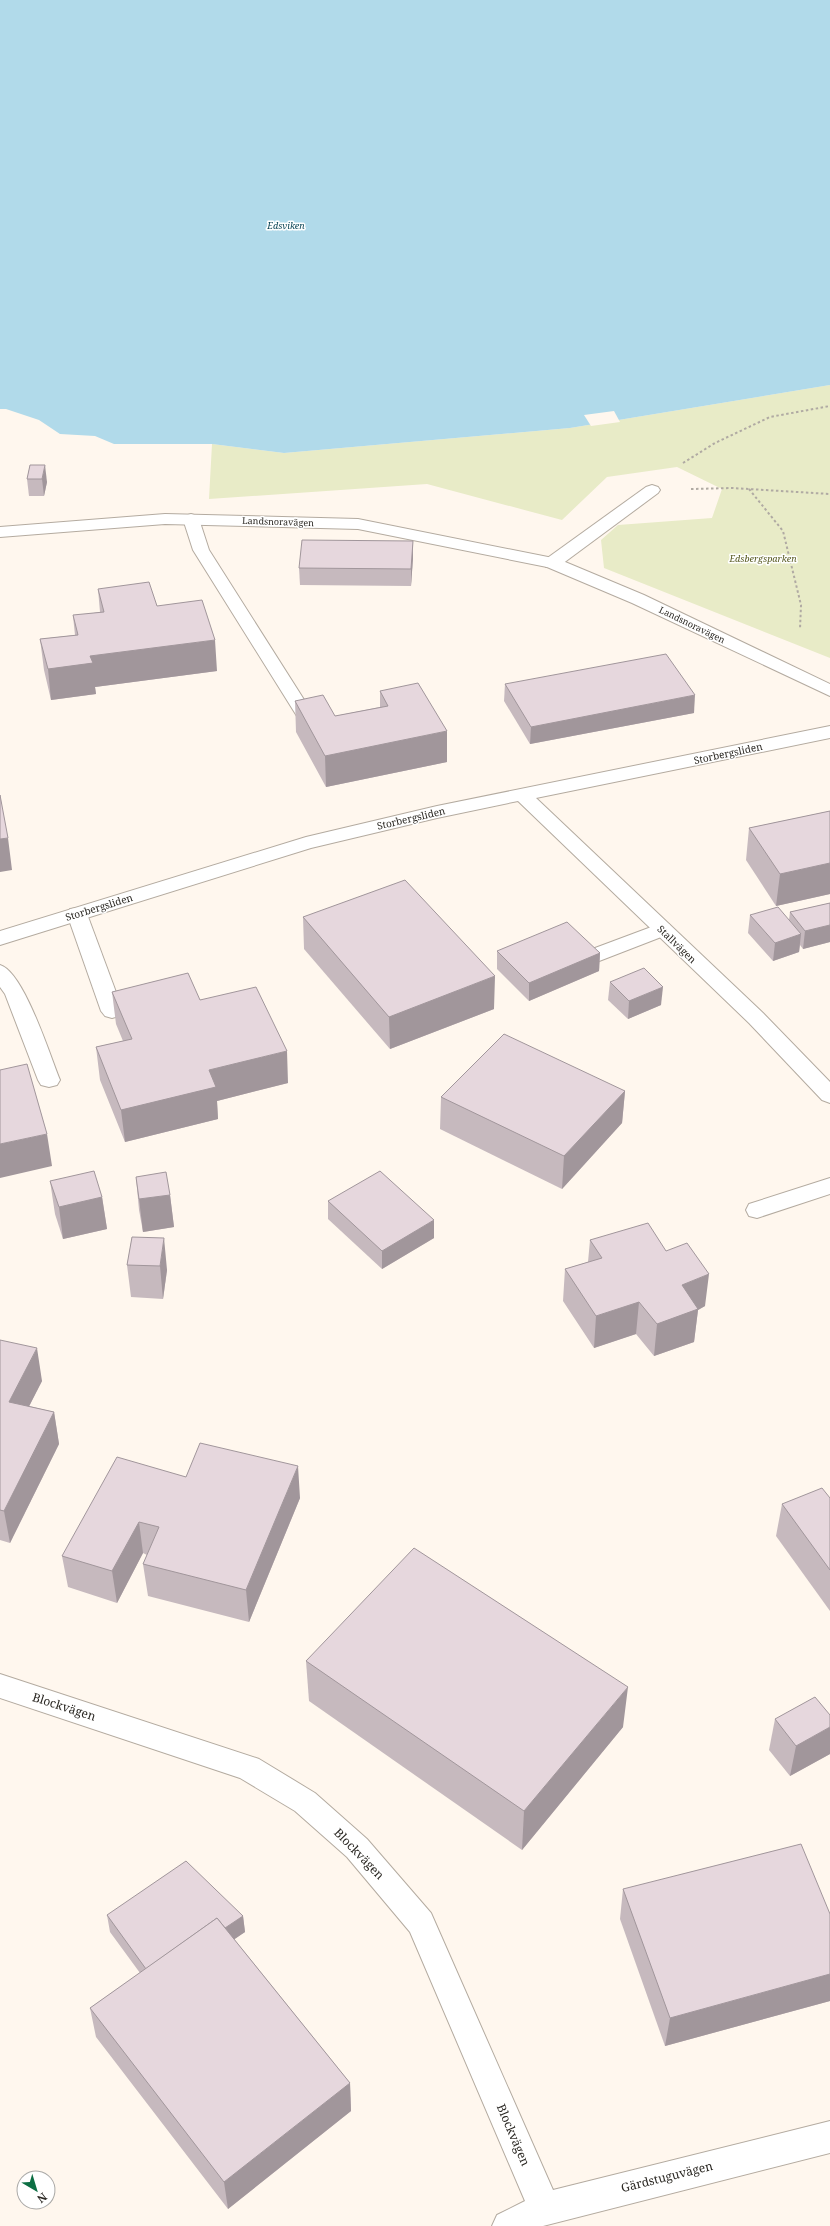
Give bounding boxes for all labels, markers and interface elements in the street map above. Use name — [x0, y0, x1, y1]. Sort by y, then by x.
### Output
water label: Edsviken — [266, 219, 305, 232]
street label: Landsnoravägen — [242, 514, 314, 529]
park label: Edsbergsparken — [728, 552, 797, 565]
street label: Landsnoravägen — [657, 603, 728, 646]
street label: Storbergsliden — [692, 739, 764, 767]
street label: Storbergsliden — [375, 803, 447, 833]
street label: Storbergsliden — [64, 890, 135, 924]
street label: Stallvägen — [654, 922, 700, 967]
street label: Blockvägen — [30, 1688, 98, 1725]
street label: Blockvägen — [330, 1824, 388, 1883]
street label: Blockvägen — [493, 2101, 534, 2169]
street label: Gärdstuguvägen — [619, 2157, 715, 2196]
north arrow — [16, 2170, 56, 2210]
text: N — [34, 2190, 50, 2207]

